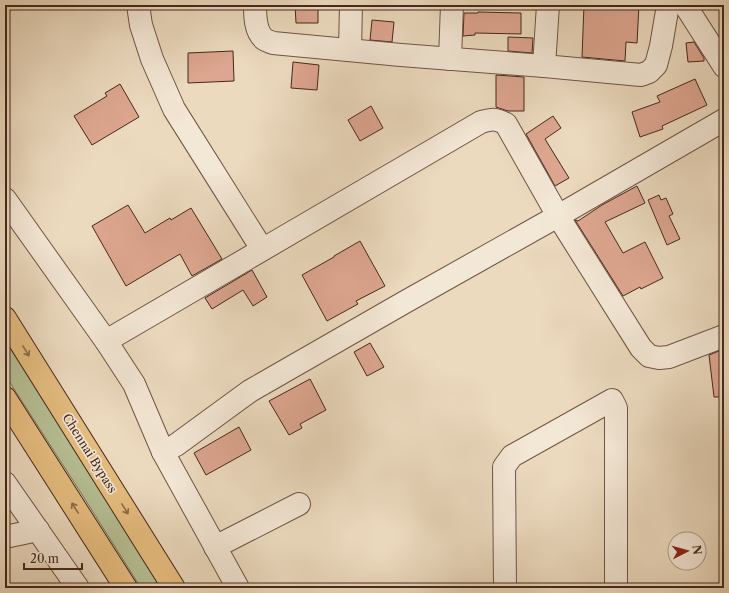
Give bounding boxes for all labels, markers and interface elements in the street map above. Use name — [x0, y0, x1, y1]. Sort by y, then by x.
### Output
one-way arrow — [22, 345, 30, 357]
street label: Chennai Bypass — [60, 411, 120, 495]
one-way arrow — [71, 503, 79, 514]
one-way arrow — [121, 503, 129, 515]
north arrow — [667, 531, 707, 571]
text: N — [689, 544, 704, 556]
scale bar — [24, 545, 82, 571]
text: 20 m — [30, 551, 59, 566]

